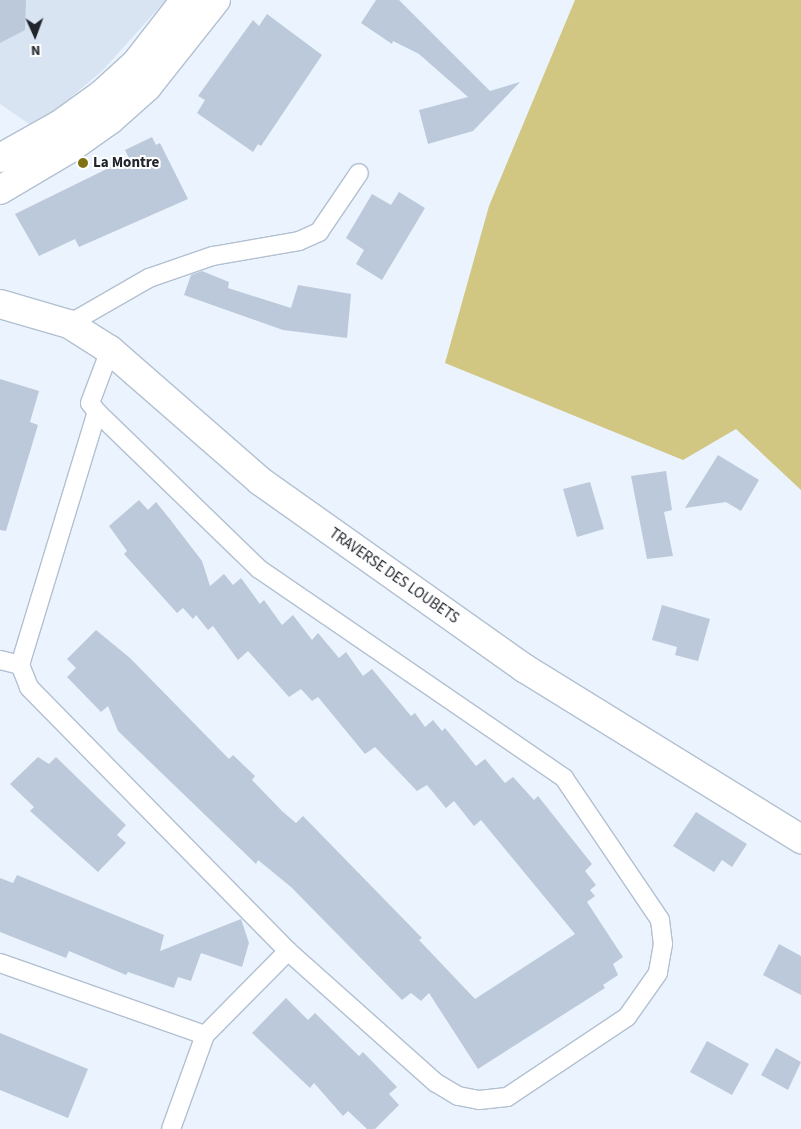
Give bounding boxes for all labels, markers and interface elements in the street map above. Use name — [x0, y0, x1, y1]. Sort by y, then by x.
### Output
north arrow — [10, 10, 60, 60]
text: N — [31, 40, 41, 60]
place label: La Montre — [93, 154, 159, 172]
marker: La Montre — [77, 157, 89, 169]
street label: TRAVERSE DES LOUBETS — [326, 524, 462, 628]

